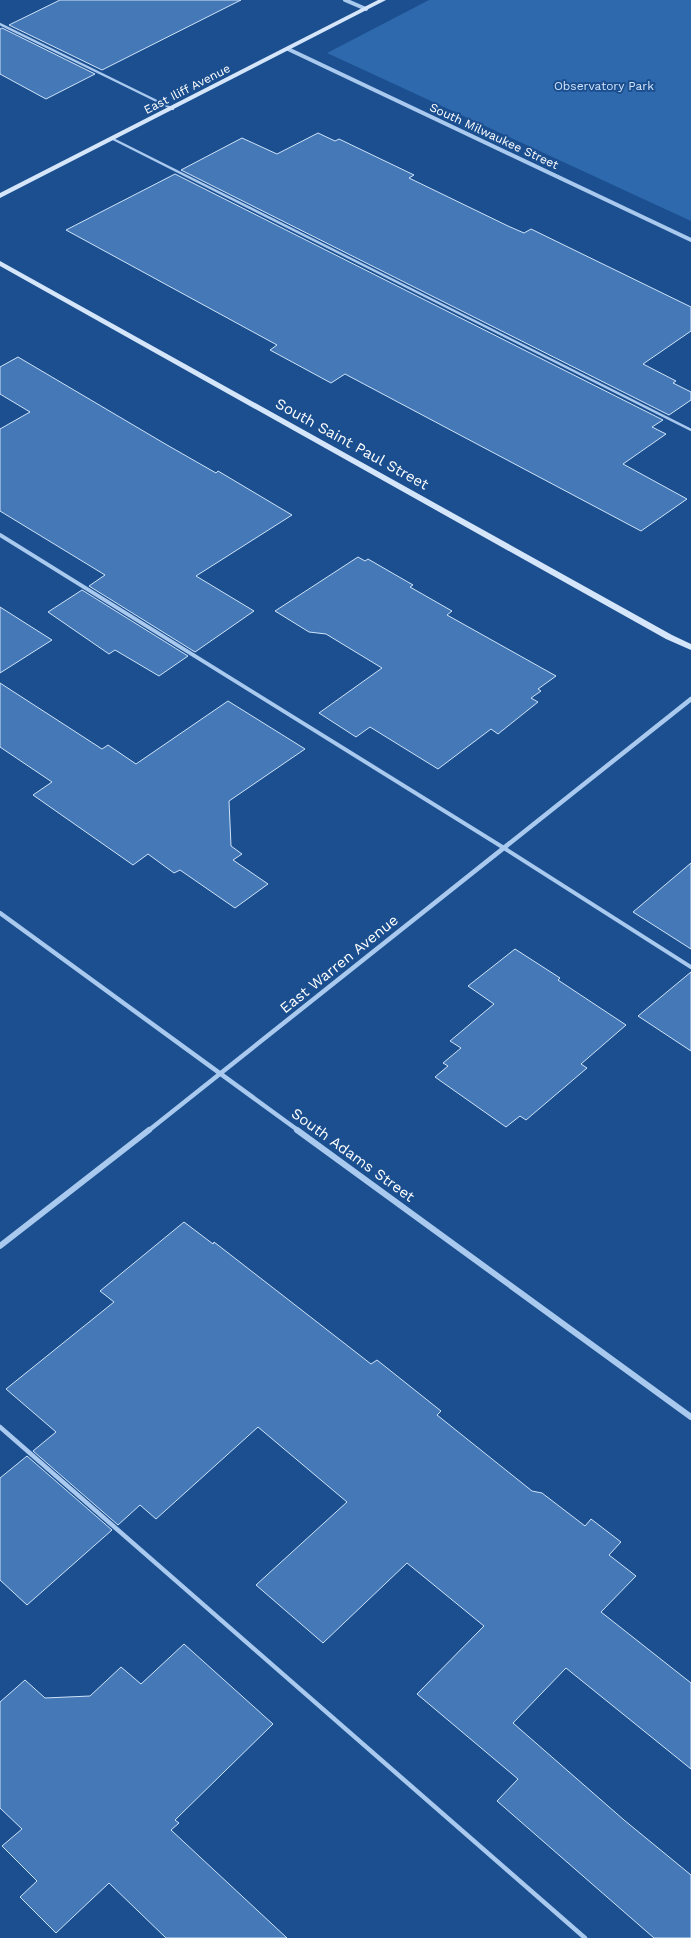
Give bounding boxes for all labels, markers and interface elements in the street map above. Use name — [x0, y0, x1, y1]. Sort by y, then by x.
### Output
street label: East Iliff Avenue — [141, 61, 233, 117]
park label: Observatory Park — [554, 79, 654, 93]
street label: South Milwaukee Street — [427, 100, 561, 172]
street label: South Saint Paul Street — [272, 394, 432, 494]
street label: East Warren Avenue — [276, 911, 402, 1017]
street label: South Adams Street — [288, 1104, 419, 1206]

